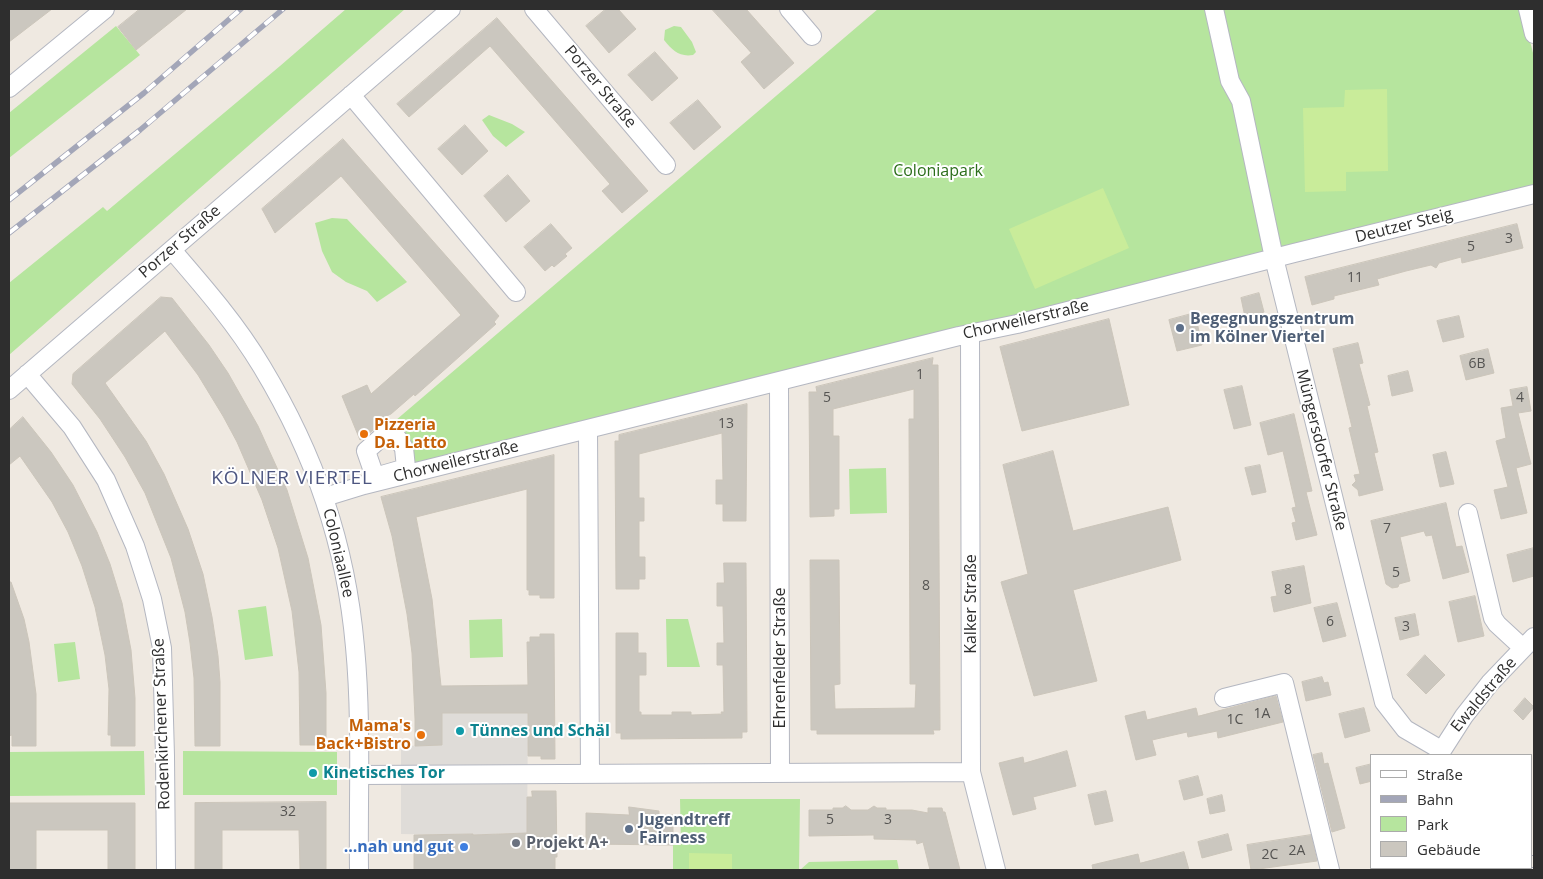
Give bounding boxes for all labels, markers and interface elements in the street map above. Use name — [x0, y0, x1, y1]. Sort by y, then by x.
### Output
street label: Porzer Straße — [560, 42, 640, 132]
park label: Coloniapark — [893, 161, 983, 181]
street label: Porzer Straße — [135, 201, 225, 283]
street label: Deutzer Steig — [1353, 205, 1455, 247]
house number: 3 — [1505, 231, 1513, 247]
house number: 5 — [1467, 239, 1475, 255]
house number: 11 — [1347, 270, 1363, 286]
street label: Chorweilerstraße — [961, 296, 1091, 344]
place label: Begegnungszentrum im Kölner Viertel — [1190, 309, 1354, 347]
marker: Begegnungszentrum im Kölner Viertel — [1174, 322, 1186, 334]
house number: 6B — [1468, 356, 1486, 372]
house number: 1 — [916, 367, 924, 383]
street label: Müngersdorfer Straße — [1292, 367, 1350, 533]
house number: 5 — [823, 390, 831, 406]
house number: 4 — [1516, 390, 1524, 406]
place label: Pizzeria Da. Latto — [374, 415, 447, 453]
house number: 13 — [718, 416, 734, 432]
marker: Pizzeria Da. Latto — [358, 428, 370, 440]
street label: Chorweilerstraße — [391, 437, 521, 487]
district label: KÖLNER VIERTEL — [209, 468, 375, 490]
street label: Coloniaallee — [318, 506, 358, 600]
house number: 7 — [1383, 521, 1391, 537]
street label: Kalker Straße — [961, 554, 981, 654]
house number: 5 — [1392, 565, 1400, 581]
house number: 8 — [922, 578, 930, 594]
house number: 8 — [1284, 582, 1292, 598]
street label: Ehrenfelder Straße — [770, 588, 790, 728]
house number: 6 — [1326, 614, 1334, 630]
house number: 3 — [1402, 619, 1410, 635]
street label: Rodenkirchener Straße — [149, 638, 175, 810]
street label: Ewaldstraße — [1447, 654, 1521, 736]
house number: 1A — [1254, 706, 1270, 722]
house number: 1C — [1227, 712, 1243, 728]
place label: Mama's Back+Bistro — [316, 716, 411, 754]
place label: Tünnes und Schäl — [470, 721, 610, 741]
marker: Tünnes und Schäl — [454, 725, 466, 737]
marker: Mama's Back+Bistro — [415, 729, 427, 741]
legend — [1370, 754, 1533, 869]
place label: Kinetisches Tor — [323, 763, 445, 783]
text: Straße — [1417, 764, 1463, 784]
marker: Kinetisches Tor — [307, 767, 319, 779]
text: Bahn — [1417, 789, 1453, 809]
house number: 32 — [280, 804, 296, 820]
place label: Jugendtreff Fairness — [639, 810, 730, 848]
house number: 5 — [826, 812, 834, 828]
house number: 3 — [884, 812, 892, 828]
text: Park — [1417, 814, 1448, 834]
marker: Jugendtreff Fairness — [623, 823, 635, 835]
place label: Projekt A+ — [526, 833, 609, 853]
place label: ...nah und gut — [344, 837, 454, 857]
marker: Projekt A+ — [510, 837, 522, 849]
text: Gebäude — [1417, 839, 1481, 859]
marker: ...nah und gut — [458, 841, 470, 853]
house number: 2A — [1289, 843, 1305, 859]
house number: 2C — [1262, 847, 1278, 863]

